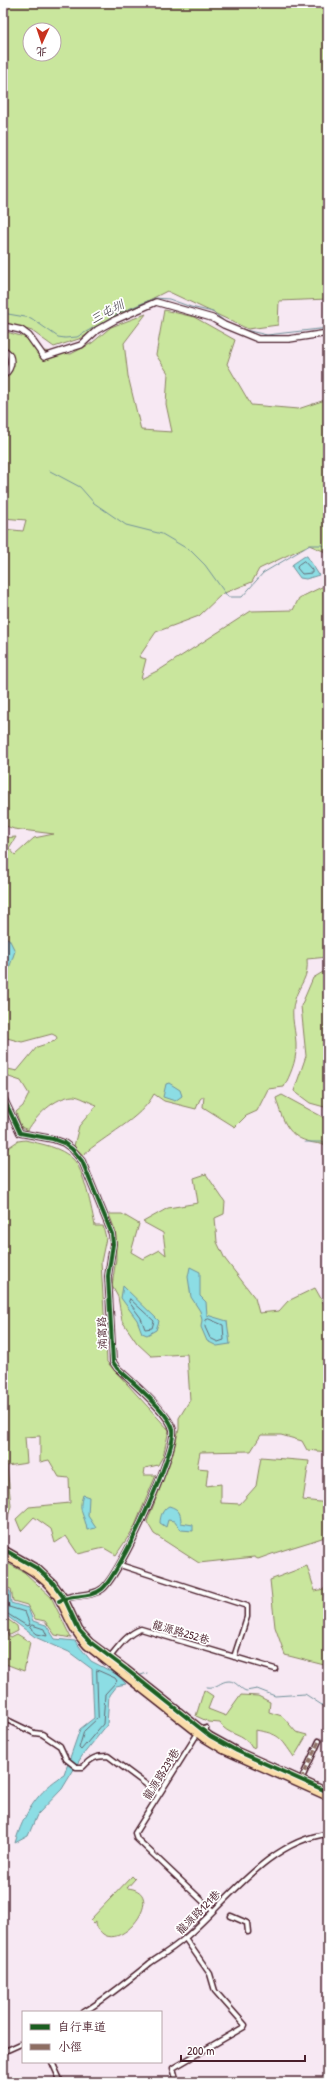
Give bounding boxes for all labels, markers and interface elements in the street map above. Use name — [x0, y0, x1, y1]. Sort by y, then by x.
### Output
north arrow — [22, 22, 62, 62]
text: 北 — [36, 45, 47, 59]
water label: 三屯圳 — [87, 295, 128, 328]
street label: 湳窩路 — [94, 1316, 110, 1350]
street label: 龍源路252巷 — [151, 1617, 211, 1647]
street label: 龍源路239巷 — [140, 1746, 182, 1802]
street label: 龍源路121巷 — [173, 1887, 223, 1937]
legend — [22, 2011, 162, 2063]
text: 自行車道 — [58, 2018, 106, 2035]
scale bar — [181, 2037, 305, 2063]
text: 小徑 — [58, 2038, 82, 2055]
text: 200 m — [187, 2042, 214, 2059]

